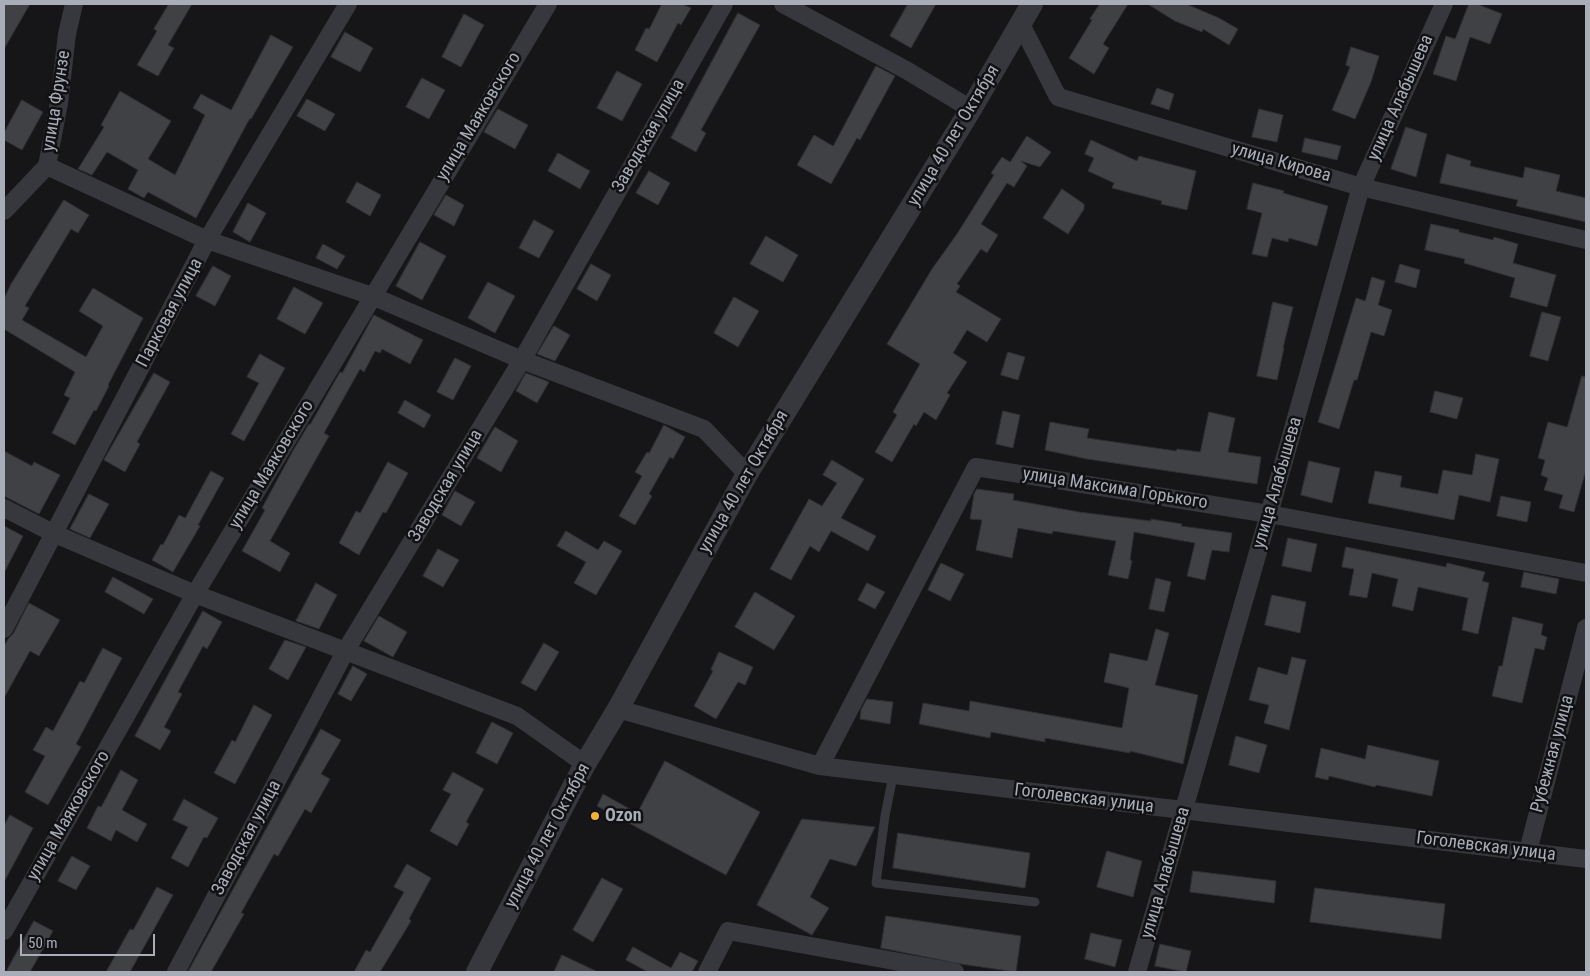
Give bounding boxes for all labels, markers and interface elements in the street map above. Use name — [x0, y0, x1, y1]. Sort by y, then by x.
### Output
street label: улица Алабышева — [1364, 32, 1438, 164]
street label: улица Фрунзе — [38, 49, 76, 153]
street label: улица Маяковского — [432, 49, 526, 185]
street label: улица 40 лет Октября — [903, 62, 1005, 210]
street label: Заводская улица — [608, 76, 690, 196]
street label: улица Кирова — [1229, 139, 1333, 187]
street label: Парковая улица — [132, 255, 208, 371]
street label: улица Маяковского — [225, 397, 319, 533]
street label: улица 40 лет Октября — [694, 407, 794, 557]
street label: улица Алабышева — [1249, 415, 1307, 551]
street label: Заводская улица — [404, 426, 488, 546]
street label: улица Максима Горького — [1021, 464, 1209, 514]
street label: Рубежная улица — [1527, 693, 1579, 815]
street label: улица Маяковского — [23, 747, 115, 885]
street label: улица 40 лет Октября — [501, 760, 595, 912]
street label: Заводская улица — [208, 777, 286, 899]
street label: Гоголевская улица — [1013, 780, 1155, 818]
place label: Ozon — [605, 805, 642, 827]
street label: улица Алабышева — [1137, 805, 1195, 941]
marker: Ozon — [589, 810, 601, 822]
street label: Гоголевская улица — [1415, 828, 1557, 866]
scale bar — [22, 924, 158, 956]
text: 50 m — [28, 934, 58, 952]

